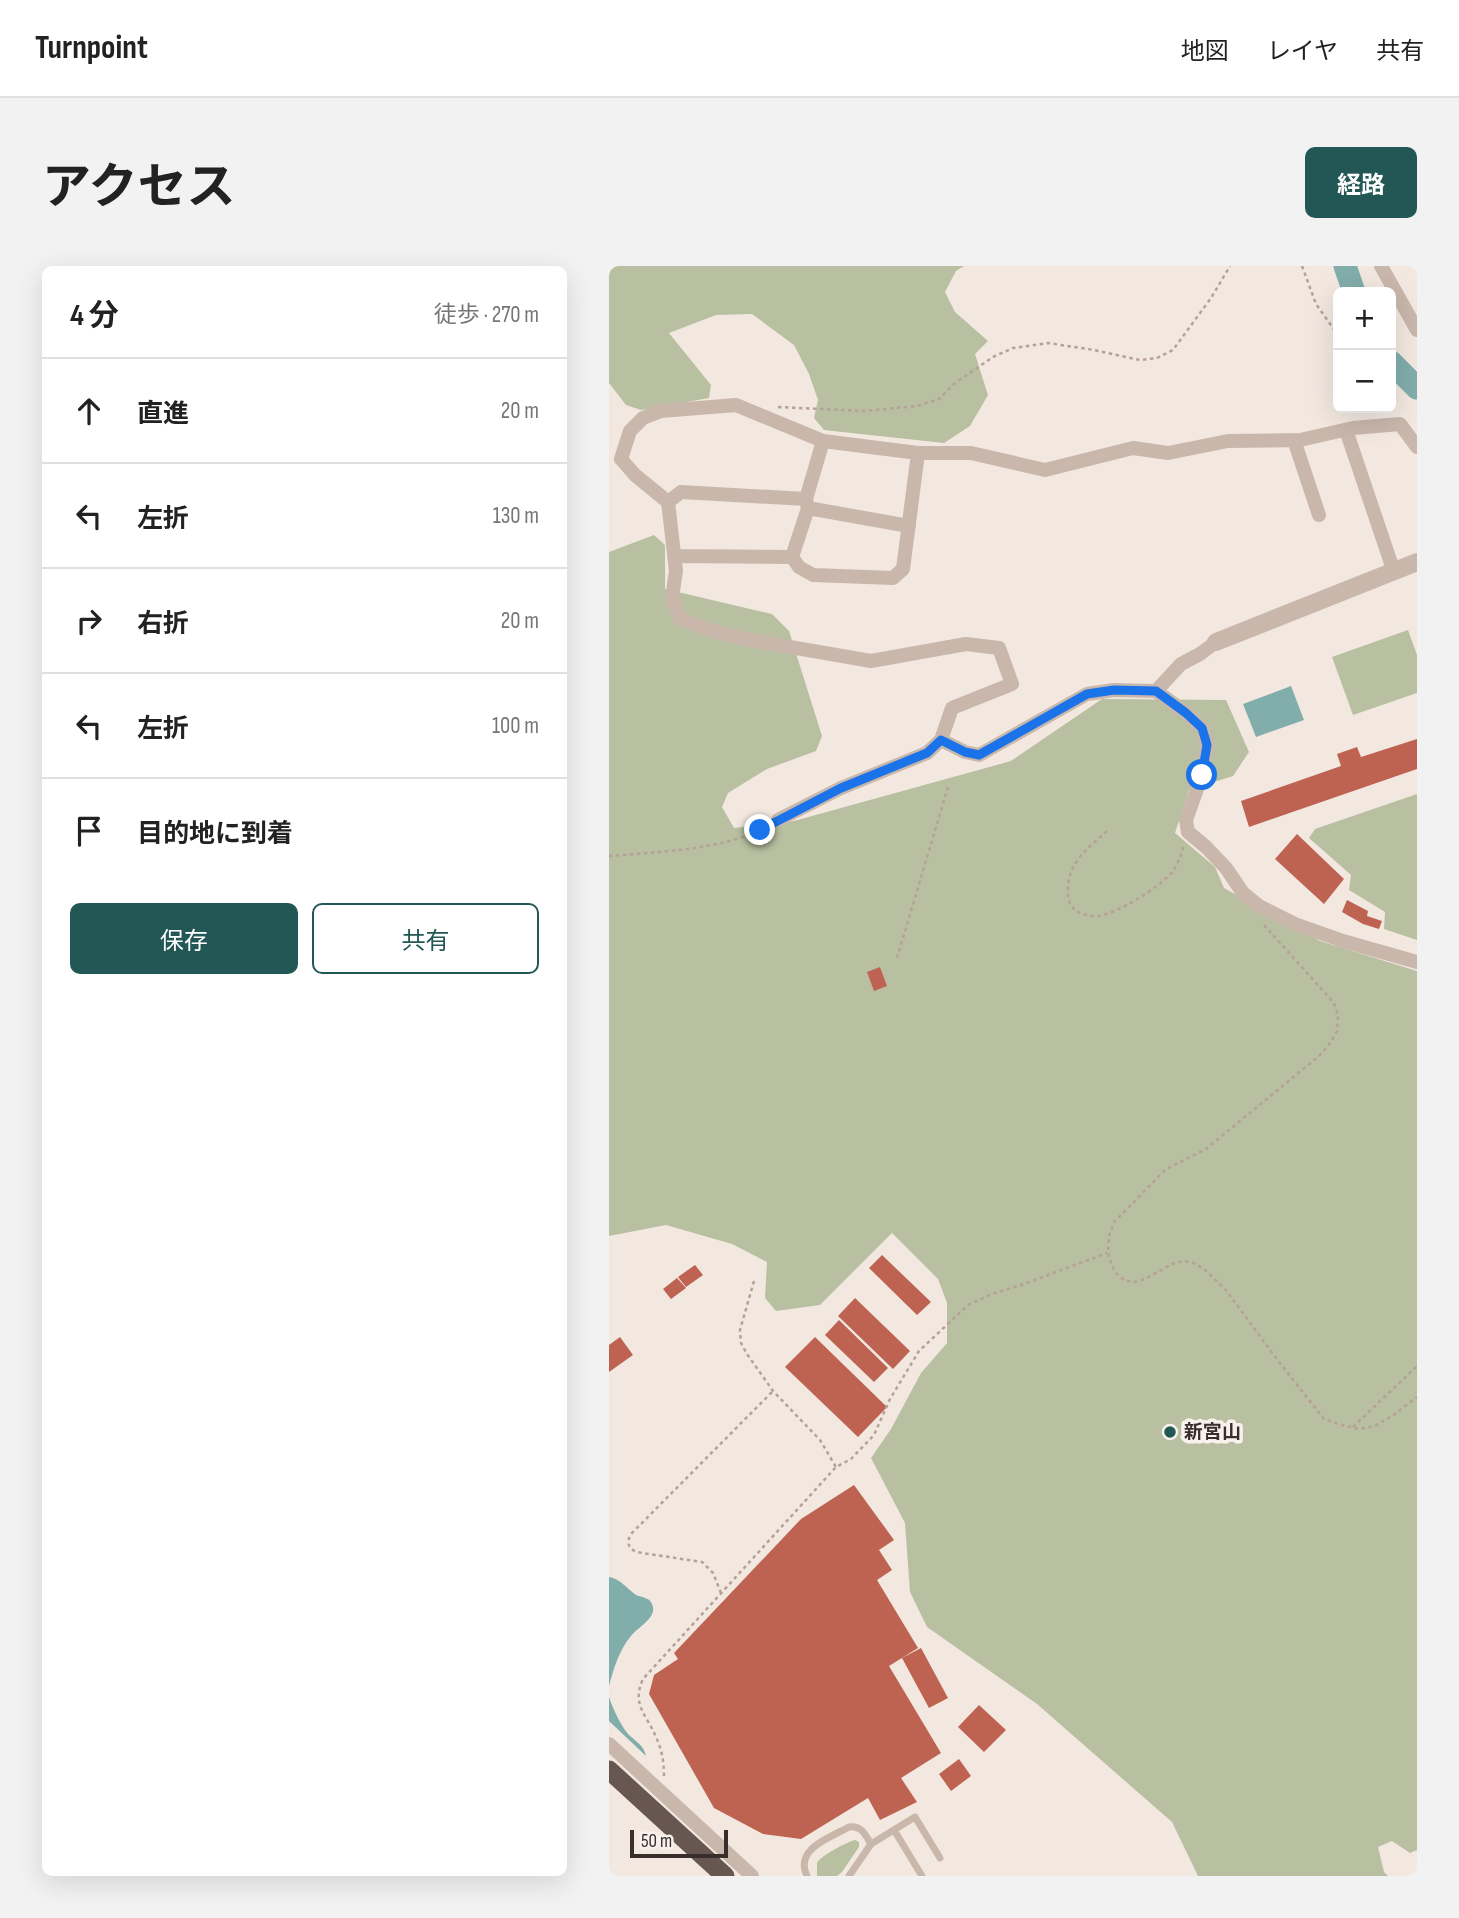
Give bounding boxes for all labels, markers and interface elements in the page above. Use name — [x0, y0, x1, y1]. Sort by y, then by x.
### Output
text: Turnpoint — [35, 28, 148, 68]
text: 地図 — [1181, 37, 1229, 66]
text: レイヤ — [1267, 37, 1338, 66]
text: 共有 — [1376, 37, 1424, 66]
button: 経路 — [1305, 147, 1417, 218]
text: アクセス — [42, 159, 236, 218]
map controls — [1333, 287, 1396, 413]
button: + — [1333, 287, 1396, 350]
text: 4 分 — [70, 298, 119, 334]
text: 徒歩 · 270 m — [434, 301, 539, 329]
button: − — [1333, 350, 1396, 413]
icon: ahead — [70, 392, 108, 430]
text: 20 m — [501, 397, 539, 425]
text: 直進 — [137, 399, 189, 430]
icon: left — [70, 497, 108, 535]
text: 130 m — [493, 502, 539, 530]
text: 左折 — [137, 504, 189, 535]
icon: right — [70, 602, 108, 640]
text: 20 m — [501, 607, 539, 635]
text: 右折 — [137, 609, 189, 640]
icon: left — [70, 707, 108, 745]
text: 100 m — [492, 712, 539, 740]
text: 左折 — [137, 714, 189, 745]
route start — [1186, 759, 1217, 790]
icon: arrive — [70, 812, 108, 850]
route end — [744, 814, 775, 845]
text: 目的地に到着 — [137, 819, 293, 850]
button: 保存 — [70, 903, 298, 974]
button: 共有 — [312, 903, 539, 974]
place label: 新宮山 — [1184, 1421, 1241, 1444]
marker: 新宮山 — [1162, 1424, 1178, 1440]
scale bar — [630, 1827, 728, 1859]
text: 50 m — [641, 1830, 672, 1853]

